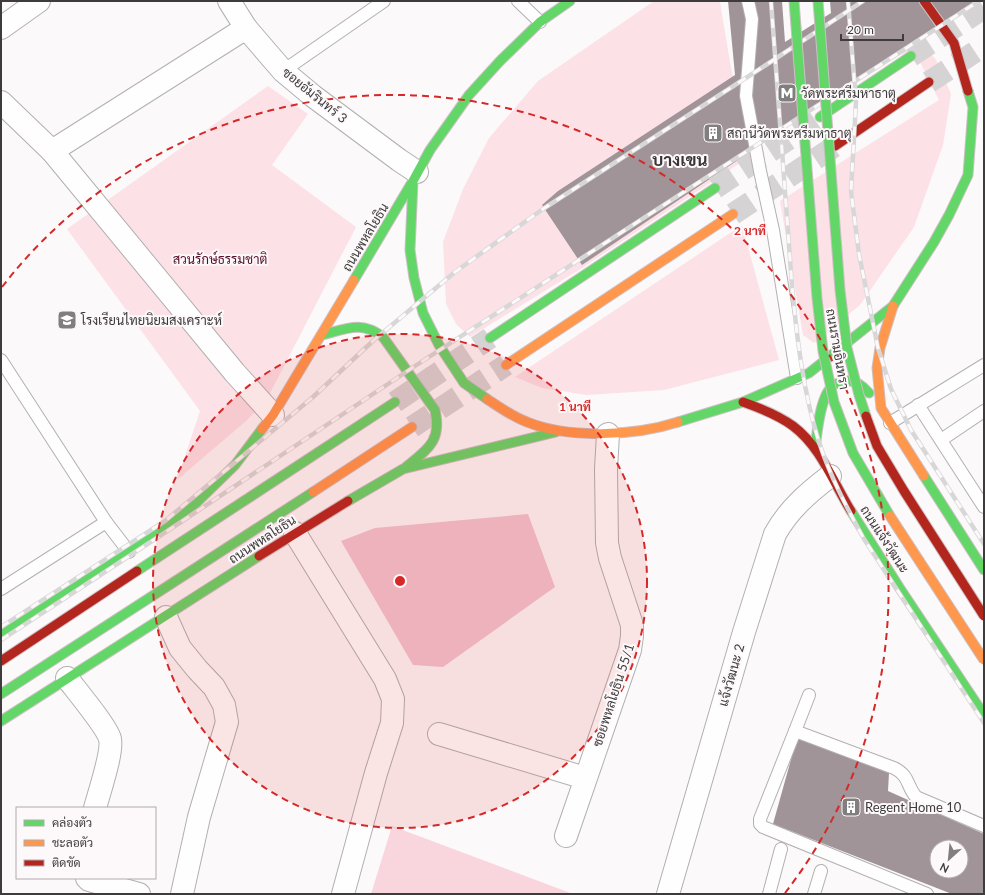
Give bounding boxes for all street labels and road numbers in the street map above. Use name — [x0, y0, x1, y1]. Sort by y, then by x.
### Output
street label: ซอยอัมรินทร์ 3 — [279, 63, 351, 126]
street label: ถนนพหลโยธิน — [338, 200, 392, 274]
street label: ถนนรามอินทรา — [823, 307, 853, 391]
street label: ถนนแจ้งวัฒนะ — [857, 502, 914, 576]
street label: ถนนพหลโยธิน — [225, 511, 299, 567]
street label: ซอยพหลโยธิน 55/1 — [589, 641, 637, 749]
street label: แจ้งวัฒนะ 2 — [713, 642, 748, 708]

